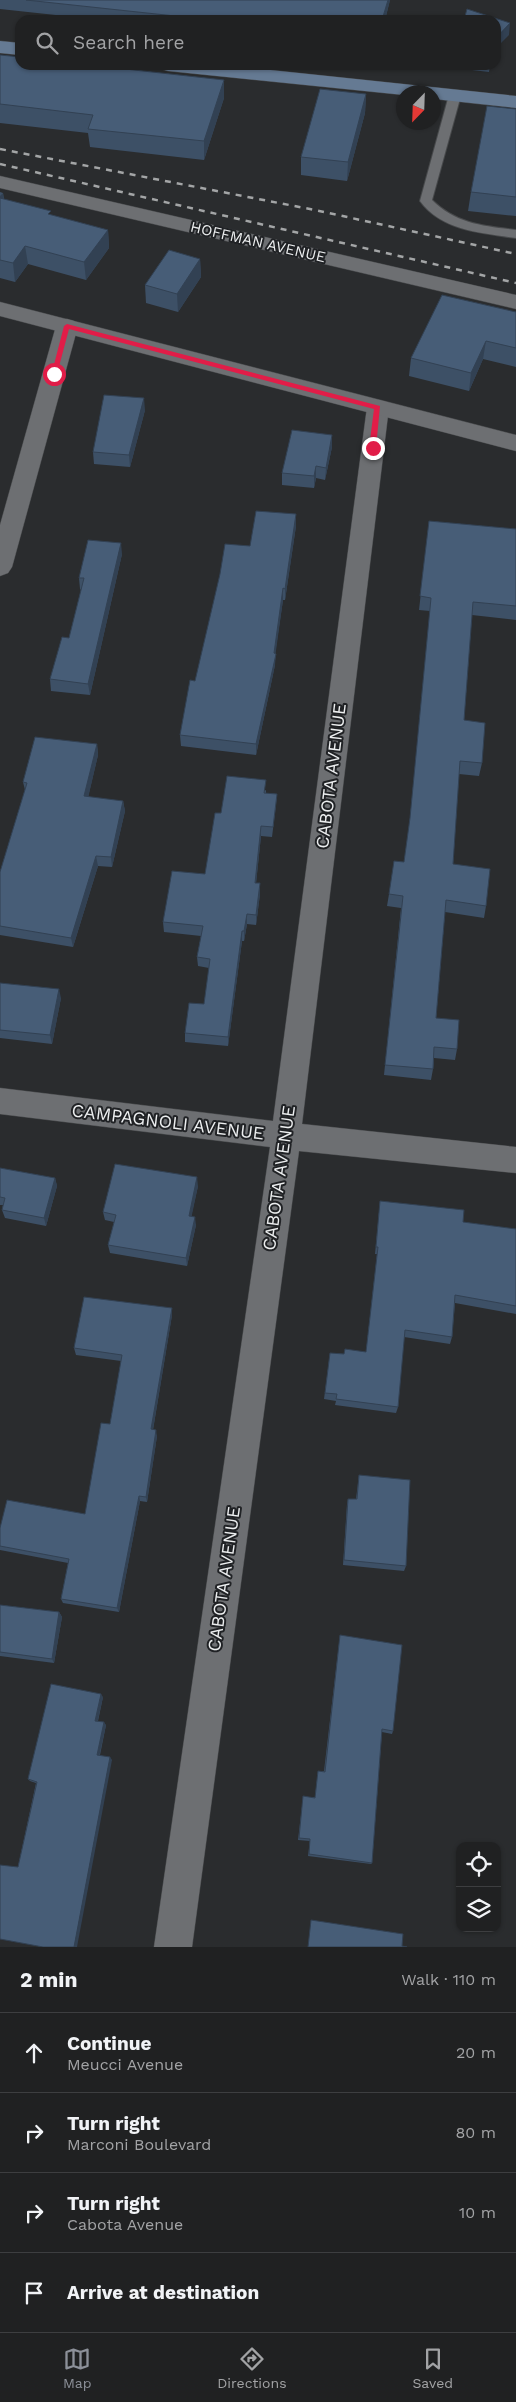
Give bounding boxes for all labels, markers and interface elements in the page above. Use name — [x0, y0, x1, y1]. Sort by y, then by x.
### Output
search box — [15, 15, 501, 70]
icon: search — [33, 29, 61, 57]
text: Search here — [73, 31, 184, 54]
north arrow — [396, 85, 441, 130]
street label: HOFFMAN AVENUE — [189, 218, 327, 266]
route start — [43, 363, 66, 386]
route end — [362, 437, 385, 460]
street label: CABOTA AVENUE — [311, 702, 350, 850]
street label: CAMPAGNOLI AVENUE — [71, 1099, 266, 1144]
street label: CABOTA AVENUE — [258, 1104, 299, 1252]
street label: CABOTA AVENUE — [203, 1505, 244, 1653]
map controls — [456, 1842, 501, 1932]
button: locate — [456, 1842, 501, 1887]
button: layers — [456, 1887, 501, 1932]
text: 2 min — [20, 1967, 77, 1992]
text: Walk · 110 m — [401, 1970, 496, 1989]
text: Continue — [67, 2032, 151, 2055]
icon: ahead — [20, 2039, 48, 2067]
text: 20 m — [456, 2043, 496, 2062]
text: Meucci Avenue — [67, 2055, 183, 2074]
text: Turn right — [67, 2112, 160, 2135]
icon: right — [20, 2119, 48, 2147]
text: 80 m — [455, 2123, 496, 2142]
text: Marconi Boulevard — [67, 2135, 211, 2154]
text: Turn right — [67, 2192, 160, 2215]
icon: right — [20, 2199, 48, 2227]
text: 10 m — [459, 2203, 496, 2222]
text: Cabota Avenue — [67, 2215, 183, 2234]
icon: arrive — [20, 2279, 48, 2307]
text: Arrive at destination — [67, 2281, 259, 2304]
tab: Map — [63, 2345, 92, 2391]
tab: Directions — [217, 2345, 287, 2391]
tab: Saved — [412, 2345, 453, 2391]

